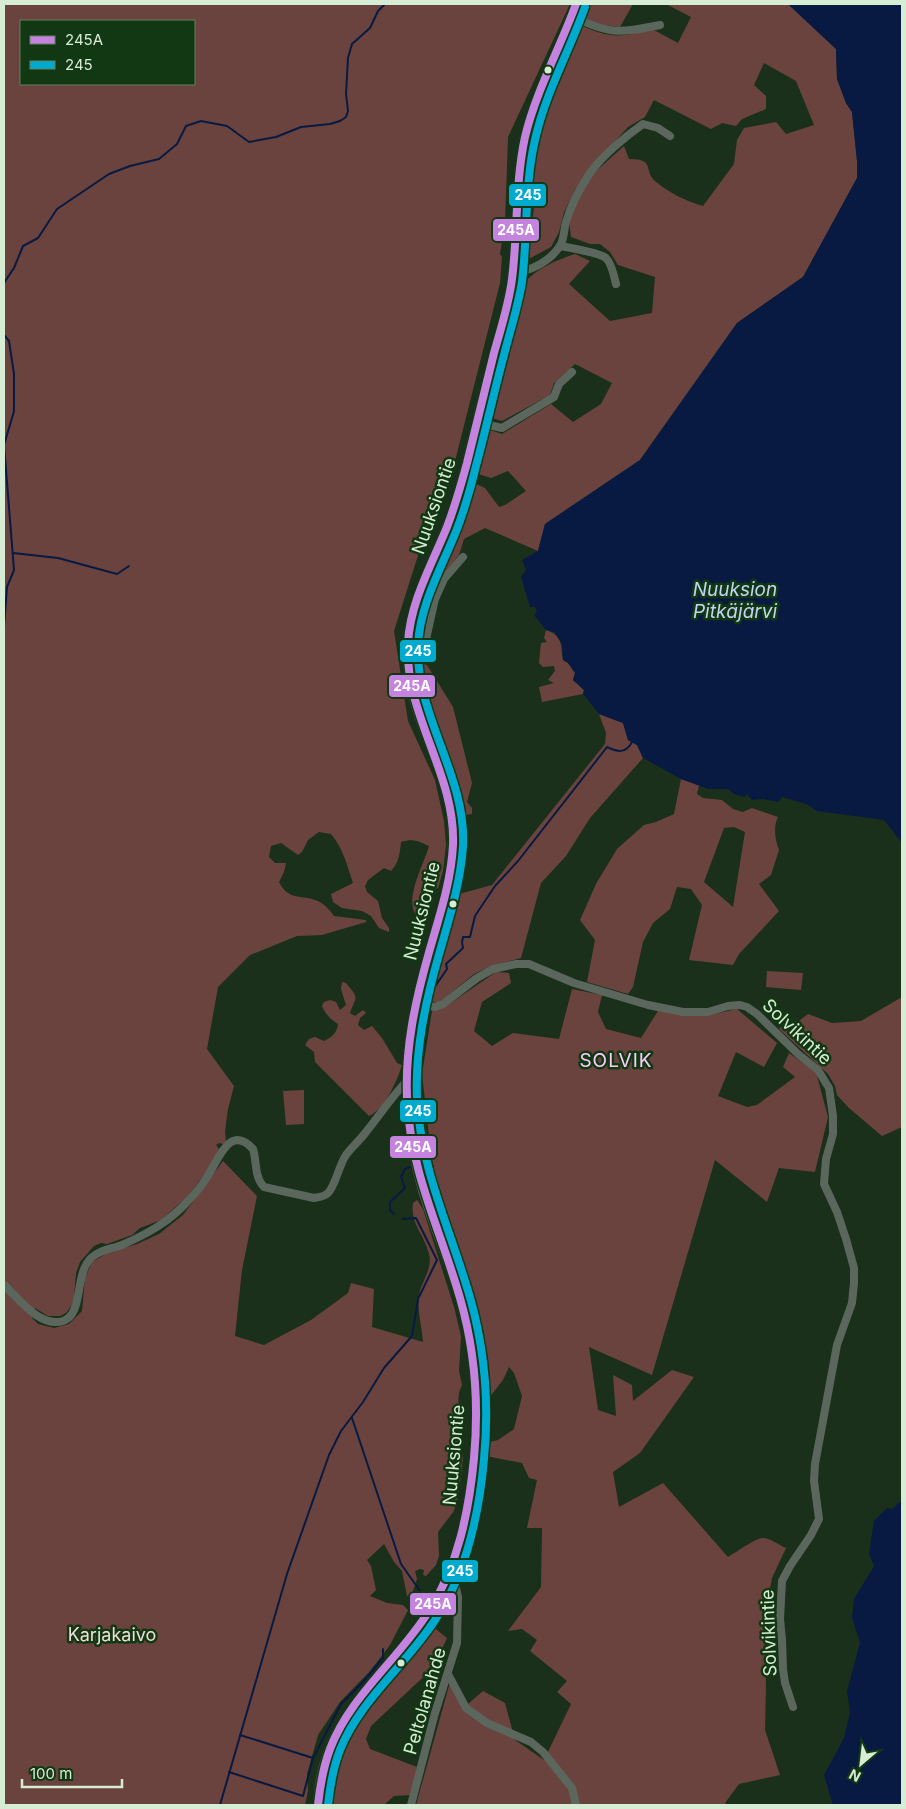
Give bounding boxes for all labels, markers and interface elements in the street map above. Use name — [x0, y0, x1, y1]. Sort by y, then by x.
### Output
legend — [20, 20, 195, 85]
text: 245A — [65, 30, 103, 49]
text: 245 — [65, 55, 93, 74]
unlabelled marker — [543, 65, 553, 75]
line badge: 245 — [508, 183, 547, 207]
text: 245 — [514, 186, 542, 203]
line badge: 245A — [492, 218, 540, 242]
text: 245A — [497, 221, 535, 238]
street label: Nuuksiontie — [407, 455, 460, 557]
water label: Nuuksion Pitkäjärvi — [693, 578, 777, 623]
line badge: 245 — [399, 639, 437, 663]
text: 245 — [404, 642, 432, 659]
line badge: 245A — [388, 674, 436, 698]
text: 245A — [393, 677, 431, 694]
street label: Nuuksiontie — [399, 859, 444, 962]
unlabelled marker — [448, 899, 458, 909]
street label: Solvikintie — [758, 994, 836, 1069]
district label: SOLVIK — [579, 1049, 653, 1072]
line badge: 245 — [399, 1099, 437, 1123]
text: 245 — [404, 1102, 432, 1119]
line badge: 245A — [389, 1135, 437, 1159]
text: 245A — [394, 1138, 432, 1155]
street label: Nuuksiontie — [439, 1404, 468, 1506]
line badge: 245 — [441, 1559, 479, 1583]
text: 245 — [446, 1562, 474, 1579]
street label: Solvikintie — [756, 1589, 781, 1677]
line badge: 245A — [409, 1592, 457, 1616]
text: 245A — [414, 1595, 452, 1612]
park label: Karjakaivo — [68, 1624, 156, 1645]
street label: Peltolanahde — [399, 1645, 450, 1757]
unlabelled marker — [396, 1658, 406, 1668]
north arrow — [836, 1739, 886, 1789]
scale bar — [22, 1756, 122, 1788]
text: 100 m — [30, 1764, 72, 1783]
text: N — [846, 1766, 863, 1786]

